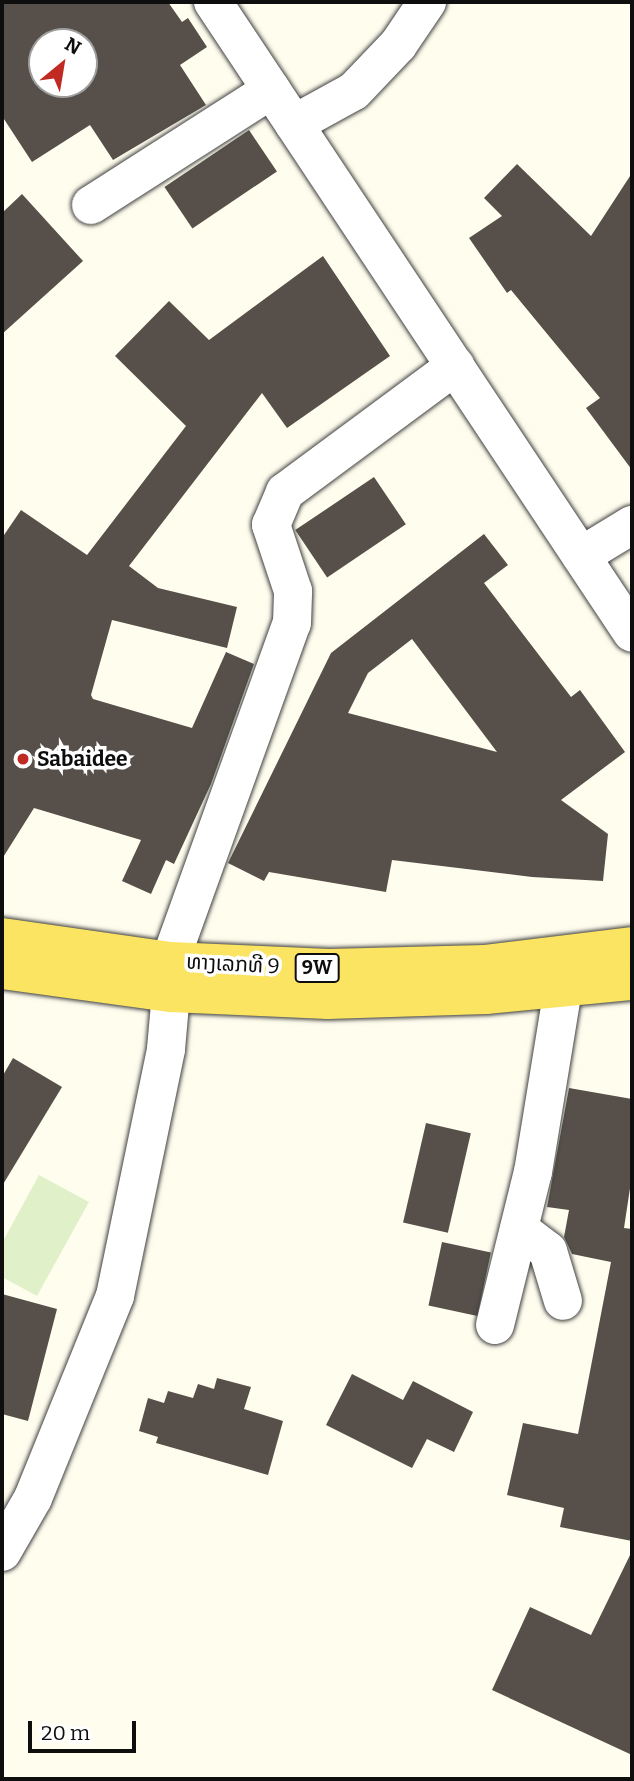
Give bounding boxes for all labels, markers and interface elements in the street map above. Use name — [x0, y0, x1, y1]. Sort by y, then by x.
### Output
north arrow — [28, 28, 98, 98]
text: N — [61, 32, 85, 60]
place label: Sabaidee — [37, 746, 128, 772]
marker: Sabaidee — [15, 751, 31, 767]
street label: ທາງເລກທີ 9 — [186, 949, 280, 979]
road number: 9W — [294, 952, 340, 984]
scale bar — [32, 1708, 140, 1752]
text: 20 m — [41, 1720, 90, 1746]

